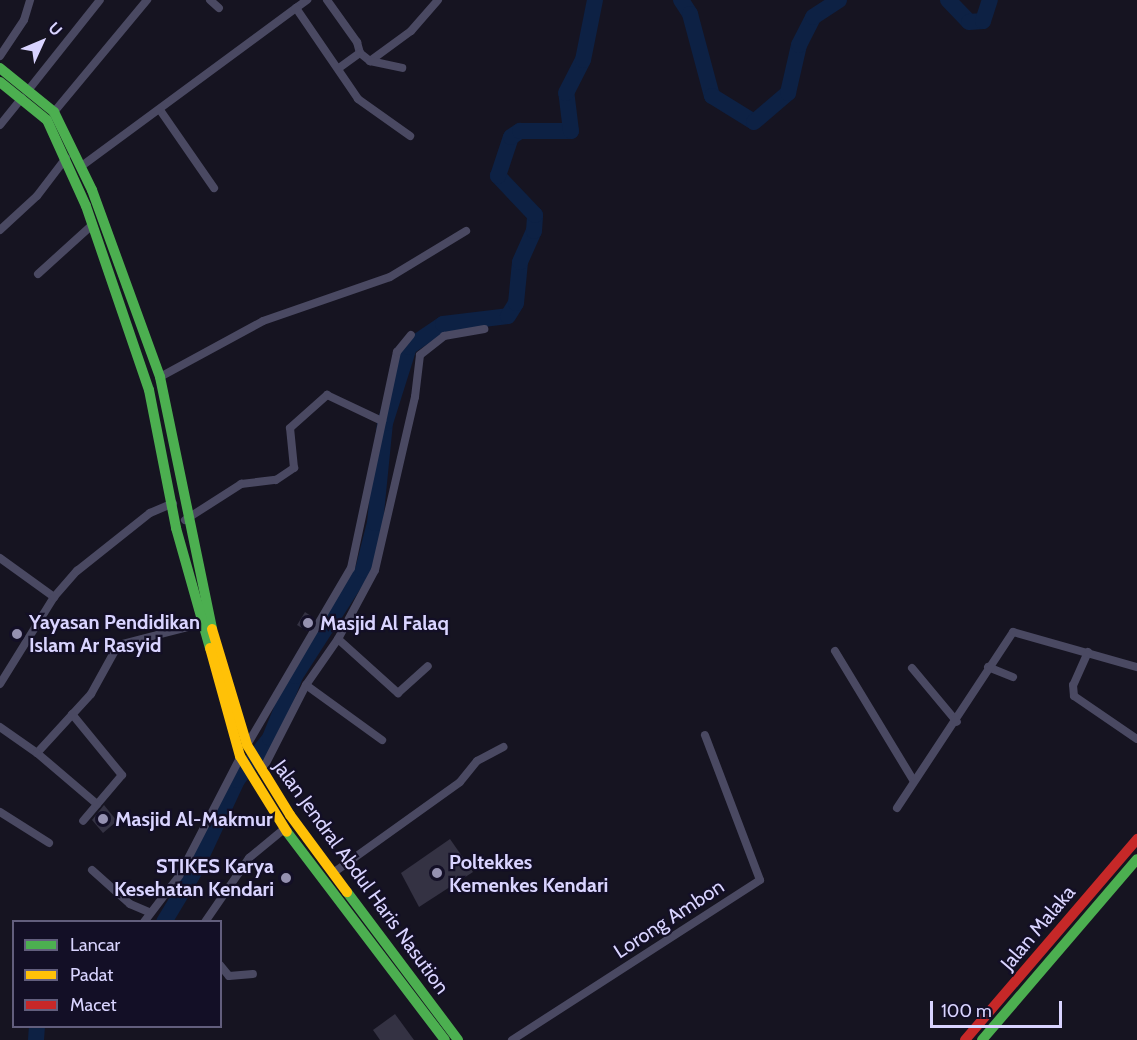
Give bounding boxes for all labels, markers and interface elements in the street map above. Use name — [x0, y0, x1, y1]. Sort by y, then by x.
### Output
north arrow — [12, 12, 72, 72]
text: U — [44, 18, 66, 40]
place label: Yayasan Pendidikan Islam Ar Rasyid — [29, 610, 200, 657]
place label: Masjid Al Falaq — [320, 611, 449, 635]
marker: Masjid Al Falaq — [301, 616, 315, 630]
marker: Yayasan Pendidikan Islam Ar Rasyid — [10, 627, 24, 641]
street label: Jalan Jendral Abdul Haris Nasution — [268, 755, 454, 999]
place label: Masjid Al-Makmur — [115, 807, 273, 831]
marker: Masjid Al-Makmur — [96, 812, 110, 826]
place label: Poltekkes Kemenkes Kendari — [449, 850, 608, 897]
place label: STIKES Karya Kesehatan Kendari — [114, 855, 274, 902]
marker: Poltekkes Kemenkes Kendari — [430, 866, 444, 880]
marker: STIKES Karya Kesehatan Kendari — [279, 871, 293, 885]
street label: Lorong Ambon — [609, 874, 729, 964]
street label: Jalan Malaka — [996, 881, 1080, 975]
legend — [12, 920, 222, 1028]
text: Lancar — [70, 934, 120, 956]
text: Padat — [70, 964, 113, 986]
scale bar — [933, 989, 1065, 1027]
text: Macet — [70, 994, 116, 1016]
text: 100 m — [941, 1000, 992, 1022]

